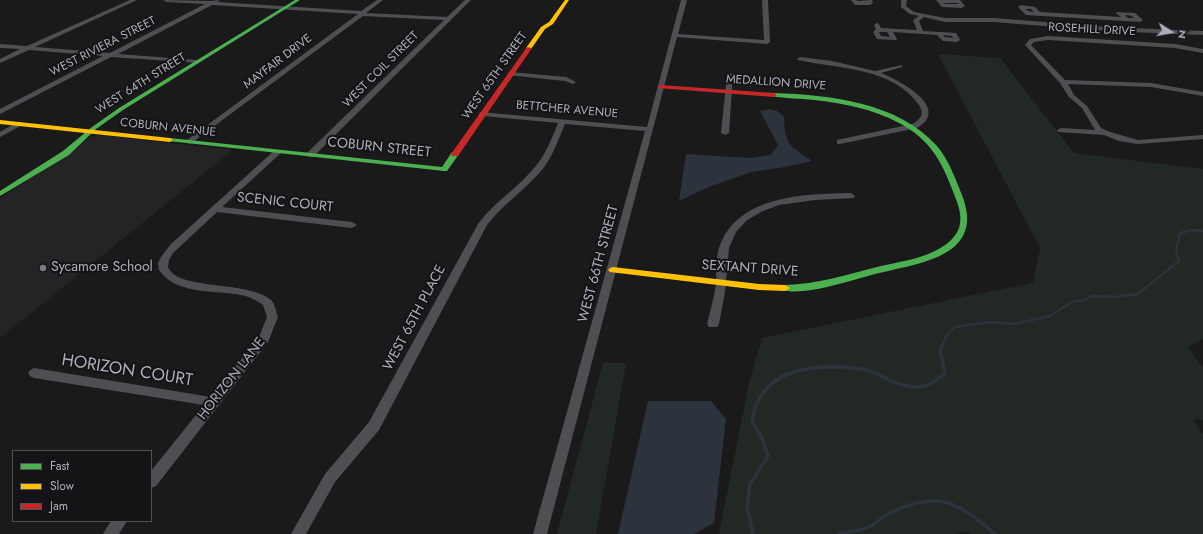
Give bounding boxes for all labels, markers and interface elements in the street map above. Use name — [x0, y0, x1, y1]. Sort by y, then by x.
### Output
north arrow — [1151, 12, 1191, 52]
street label: WEST RIVIERA STREET — [47, 14, 159, 80]
street label: ROSEHILL DRIVE — [1048, 21, 1136, 39]
text: N — [1174, 28, 1191, 40]
street label: WEST COIL STREET — [340, 29, 422, 111]
street label: WEST 65TH STREET — [459, 30, 531, 122]
street label: MAYFAIR DRIVE — [241, 32, 315, 92]
street label: WEST 64TH STREET — [93, 50, 189, 118]
street label: MEDALLION DRIVE — [725, 72, 827, 94]
street label: BETTCHER AVENUE — [515, 98, 619, 122]
street label: COBURN AVENUE — [119, 116, 217, 140]
street label: COBURN STREET — [326, 134, 432, 162]
street label: SCENIC COURT — [236, 190, 334, 216]
street label: WEST 66TH STREET — [575, 204, 623, 324]
street label: SEXTANT DRIVE — [701, 257, 799, 281]
place label: Sycamore School — [51, 260, 153, 276]
street label: WEST 65TH PLACE — [380, 262, 450, 374]
marker: Sycamore School — [38, 263, 48, 273]
street label: HORIZON LANE — [195, 334, 269, 424]
street label: HORIZON COURT — [60, 351, 194, 391]
legend — [12, 450, 152, 522]
text: Fast — [50, 457, 69, 475]
text: Slow — [50, 477, 74, 495]
text: Jam — [50, 497, 68, 515]

